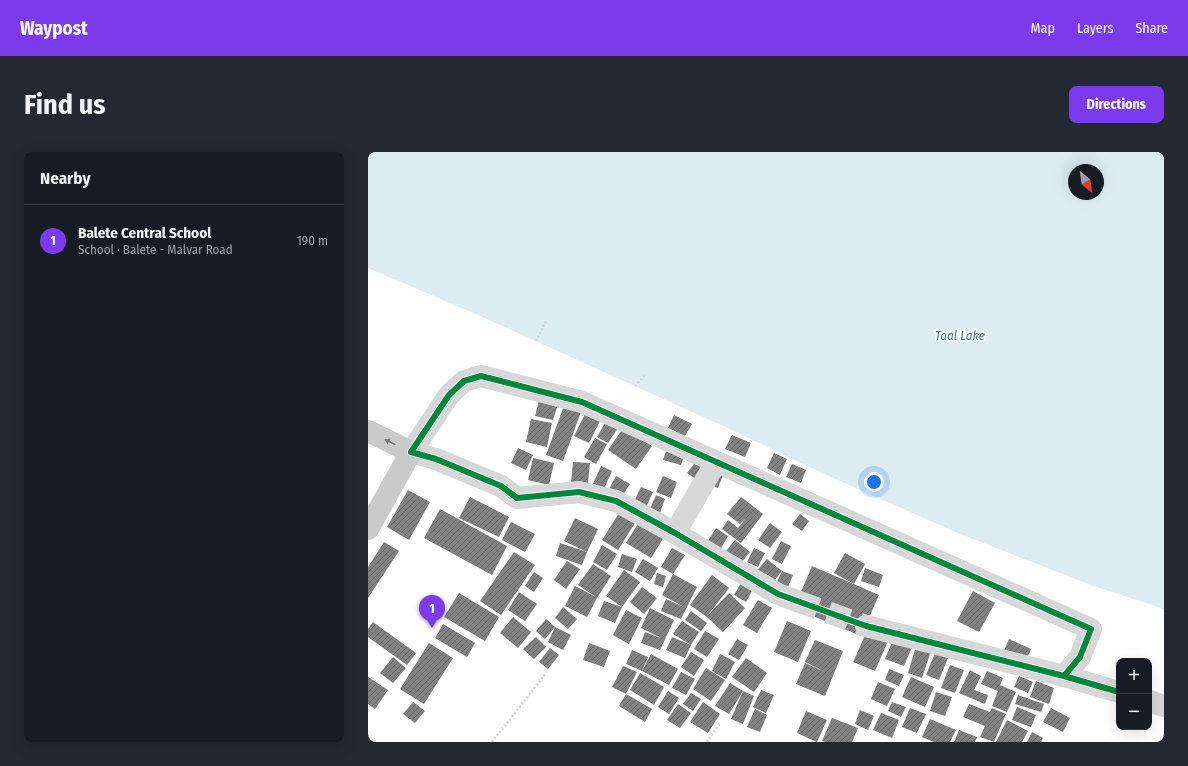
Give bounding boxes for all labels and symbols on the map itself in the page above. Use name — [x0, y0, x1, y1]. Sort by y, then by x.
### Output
north arrow — [1068, 164, 1104, 200]
water label: Taal Lake — [935, 328, 985, 343]
one-way arrow — [384, 439, 395, 445]
your location — [864, 472, 884, 492]
pin: 1 — [419, 595, 445, 628]

